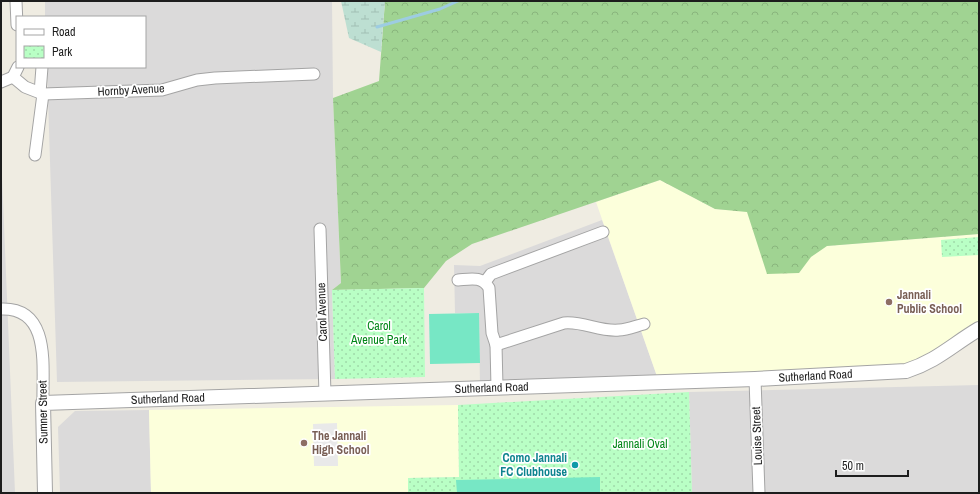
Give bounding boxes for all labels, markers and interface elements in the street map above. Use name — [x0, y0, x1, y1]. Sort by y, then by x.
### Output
legend — [16, 16, 146, 68]
text: Road — [52, 24, 76, 40]
text: Park — [52, 44, 72, 60]
street label: Hornby Avenue — [97, 80, 165, 100]
street label: Carol Avenue — [313, 282, 331, 342]
place label: Jannali Public School — [897, 287, 962, 317]
marker: Jannali Public School — [884, 297, 894, 307]
park label: Carol Avenue Park — [350, 318, 407, 348]
street label: Sutherland Road — [778, 366, 853, 386]
street label: Sutherland Road — [454, 379, 529, 397]
street label: Sumner Street — [34, 380, 52, 444]
street label: Sutherland Road — [131, 390, 205, 408]
street label: Louise Street — [748, 406, 766, 466]
place label: The Jannali High School — [312, 428, 370, 458]
park label: Jannali Oval — [613, 436, 667, 452]
marker: The Jannali High School — [299, 438, 309, 448]
place label: Como Jannali FC Clubhouse — [500, 450, 568, 480]
scale bar — [836, 452, 908, 478]
text: 50 m — [842, 458, 864, 474]
marker: Como Jannali FC Clubhouse — [570, 460, 580, 470]

